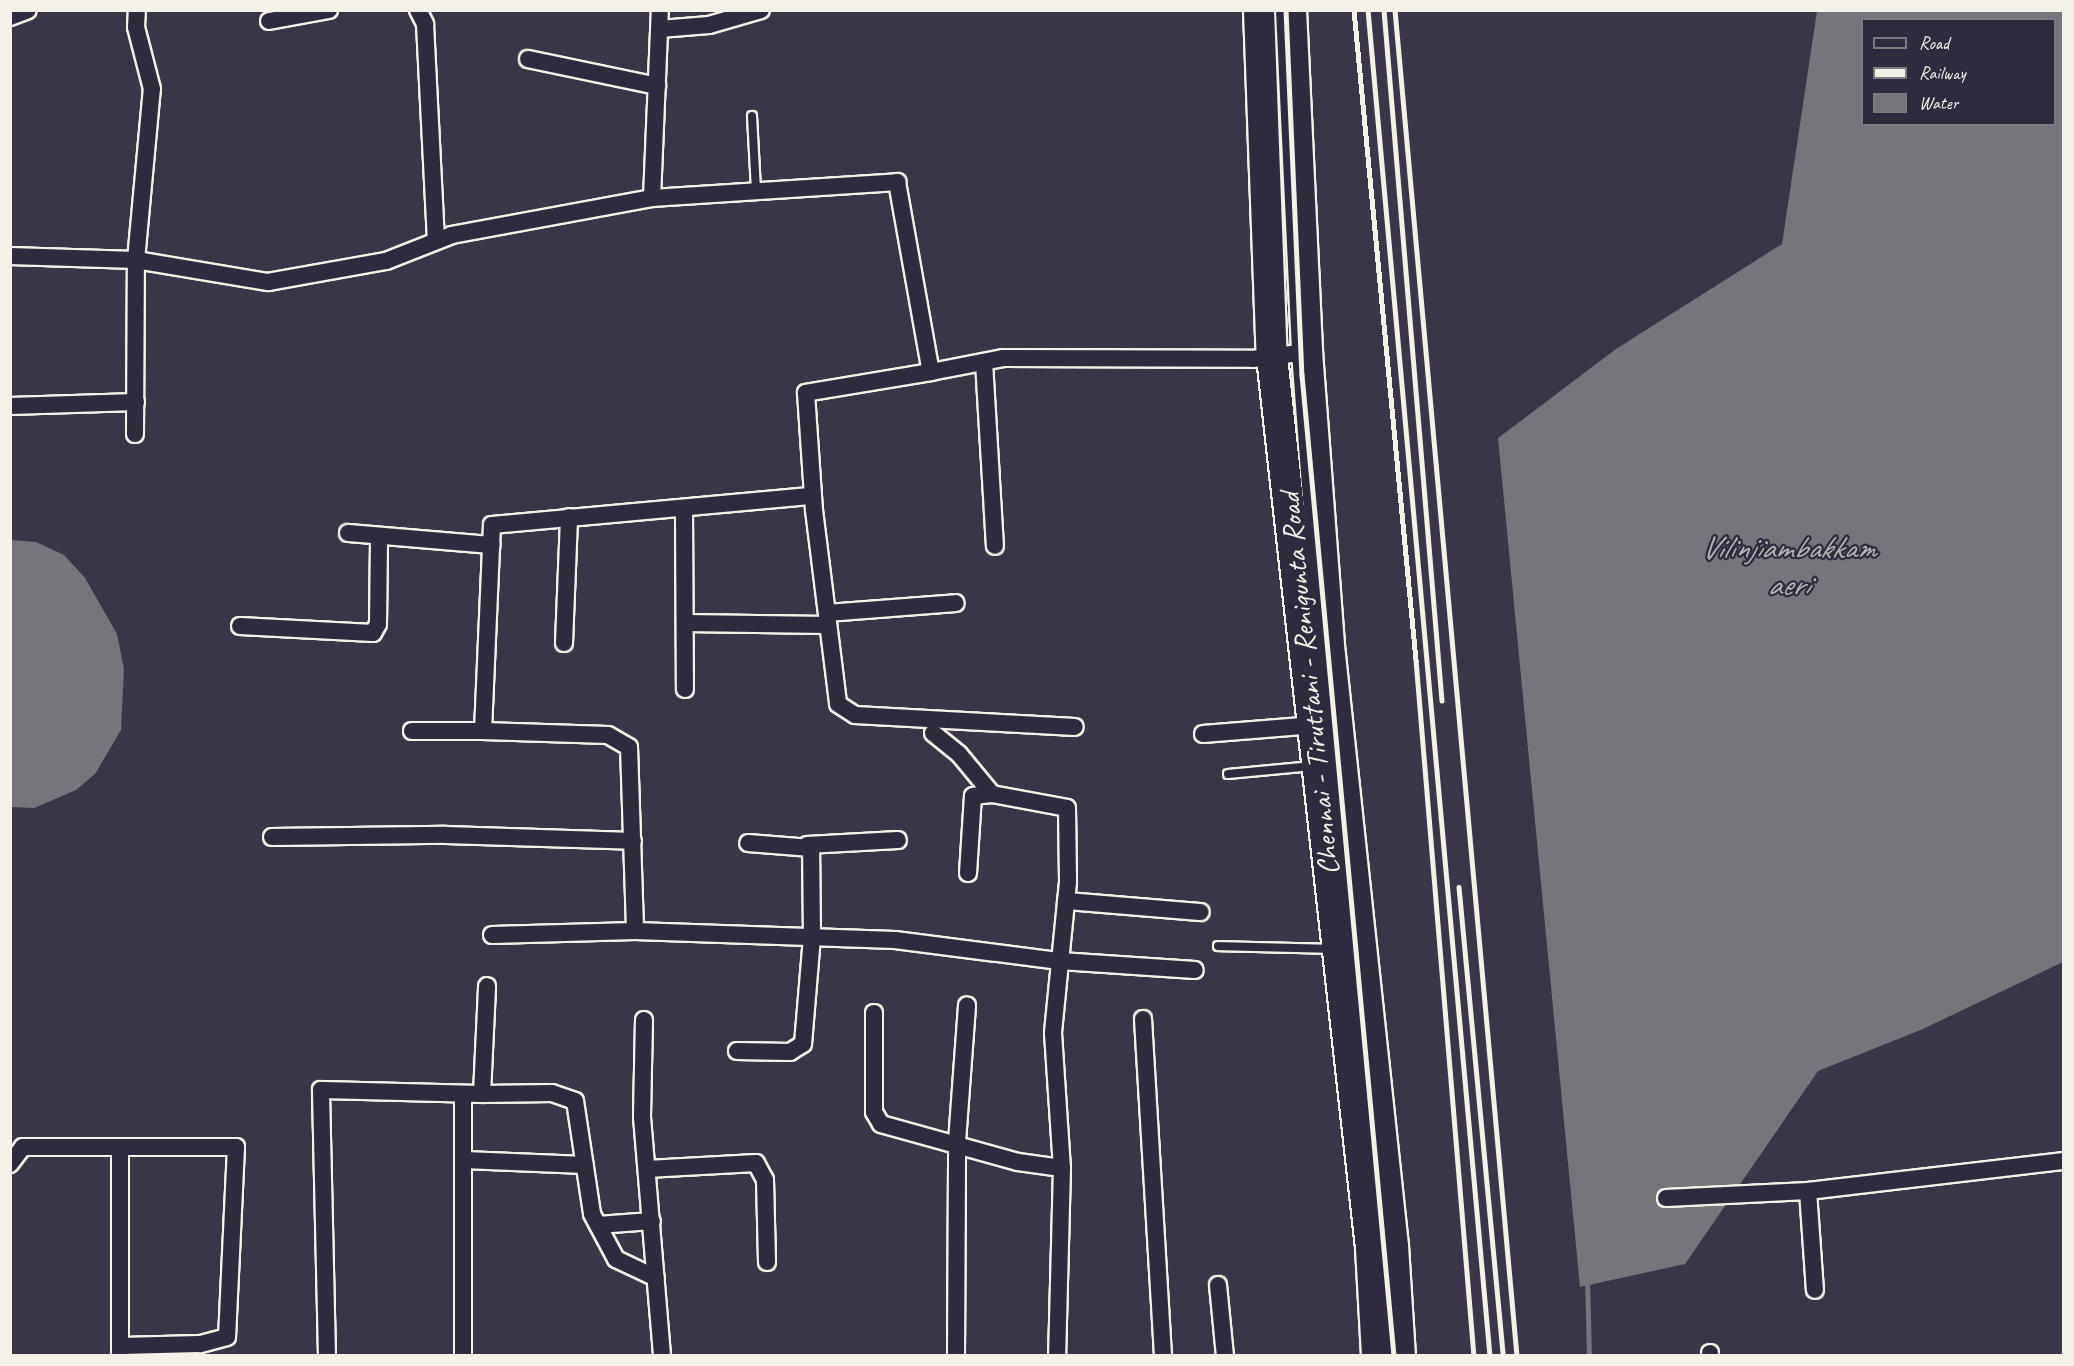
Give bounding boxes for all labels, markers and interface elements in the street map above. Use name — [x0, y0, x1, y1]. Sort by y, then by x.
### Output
legend — [1861, 18, 2056, 126]
text: Road — [1919, 32, 1949, 54]
text: Railway — [1919, 62, 1966, 84]
text: Water — [1919, 92, 1958, 114]
street label: Chennai - Tiruttani - Renigunta Road — [1271, 491, 1347, 877]
water label: Vilinjiambakkam aeri — [1701, 530, 1875, 605]

